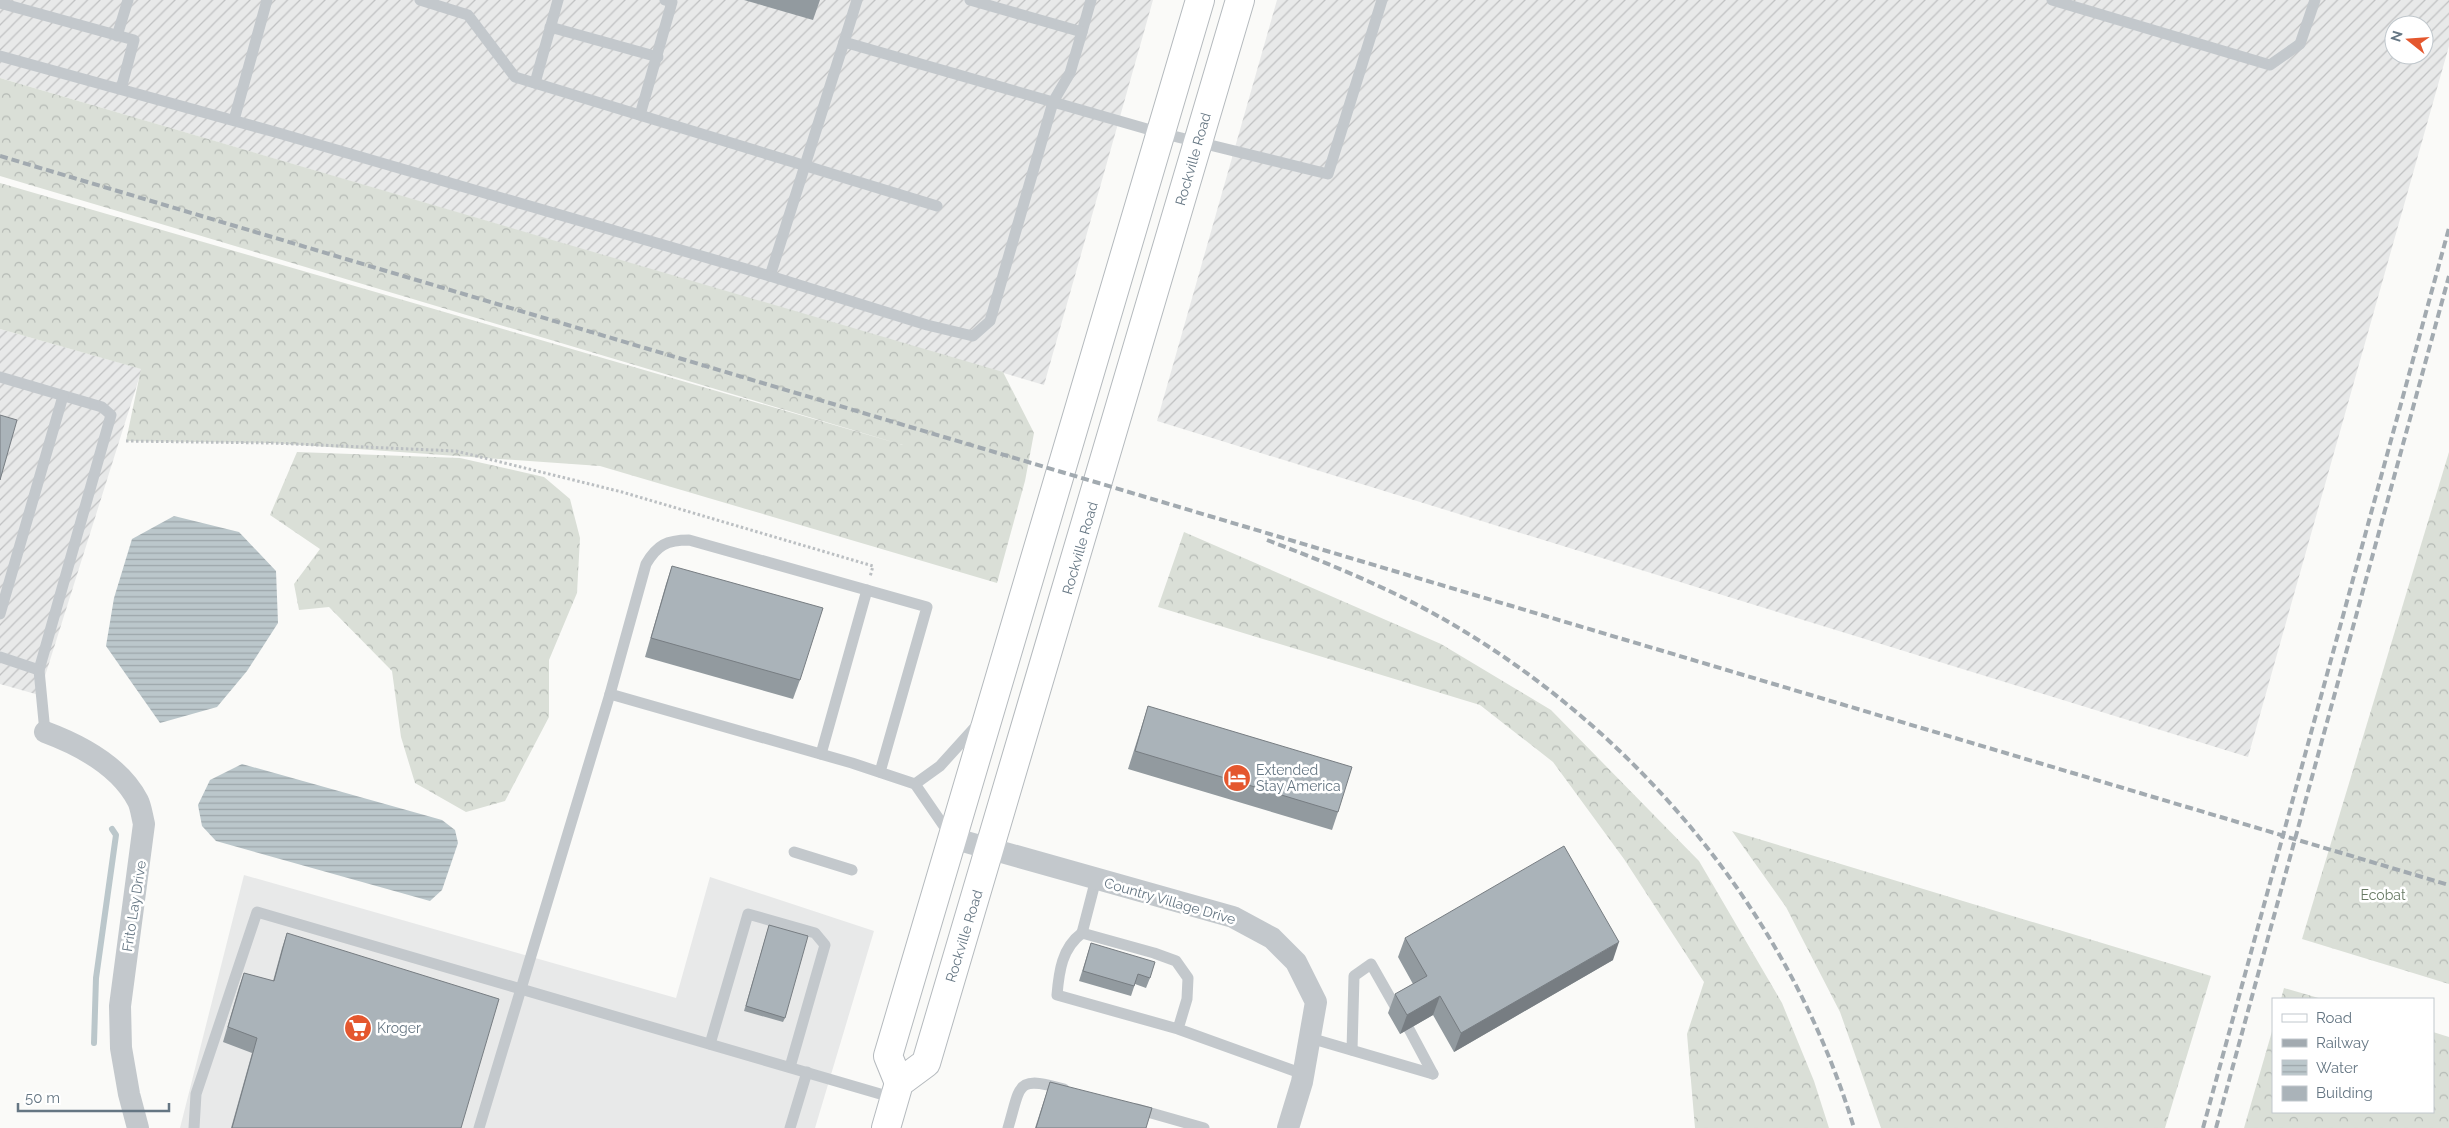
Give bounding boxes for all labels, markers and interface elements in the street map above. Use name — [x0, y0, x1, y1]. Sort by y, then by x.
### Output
north arrow — [2384, 15, 2434, 65]
text: N — [2387, 29, 2406, 44]
street label: Rockville Road — [1172, 111, 1214, 207]
street label: Rockville Road — [1059, 500, 1101, 596]
place label: Extended Stay America — [1256, 762, 1341, 794]
hotel icon: Extended Stay America — [1222, 763, 1252, 793]
street label: Frito Lay Drive — [119, 859, 149, 953]
street label: Country Village Drive — [1102, 875, 1238, 927]
park label: Ecobat — [2360, 887, 2406, 903]
street label: Rockville Road — [942, 888, 986, 984]
legend — [2272, 998, 2434, 1113]
text: Road — [2316, 1009, 2352, 1027]
supermarket icon: Kroger — [343, 1013, 373, 1043]
place label: Kroger — [377, 1020, 421, 1036]
text: Railway — [2316, 1034, 2369, 1052]
text: Water — [2316, 1059, 2359, 1077]
scale bar — [18, 1080, 169, 1112]
text: Building — [2316, 1084, 2373, 1102]
text: 50 m — [25, 1089, 60, 1107]

